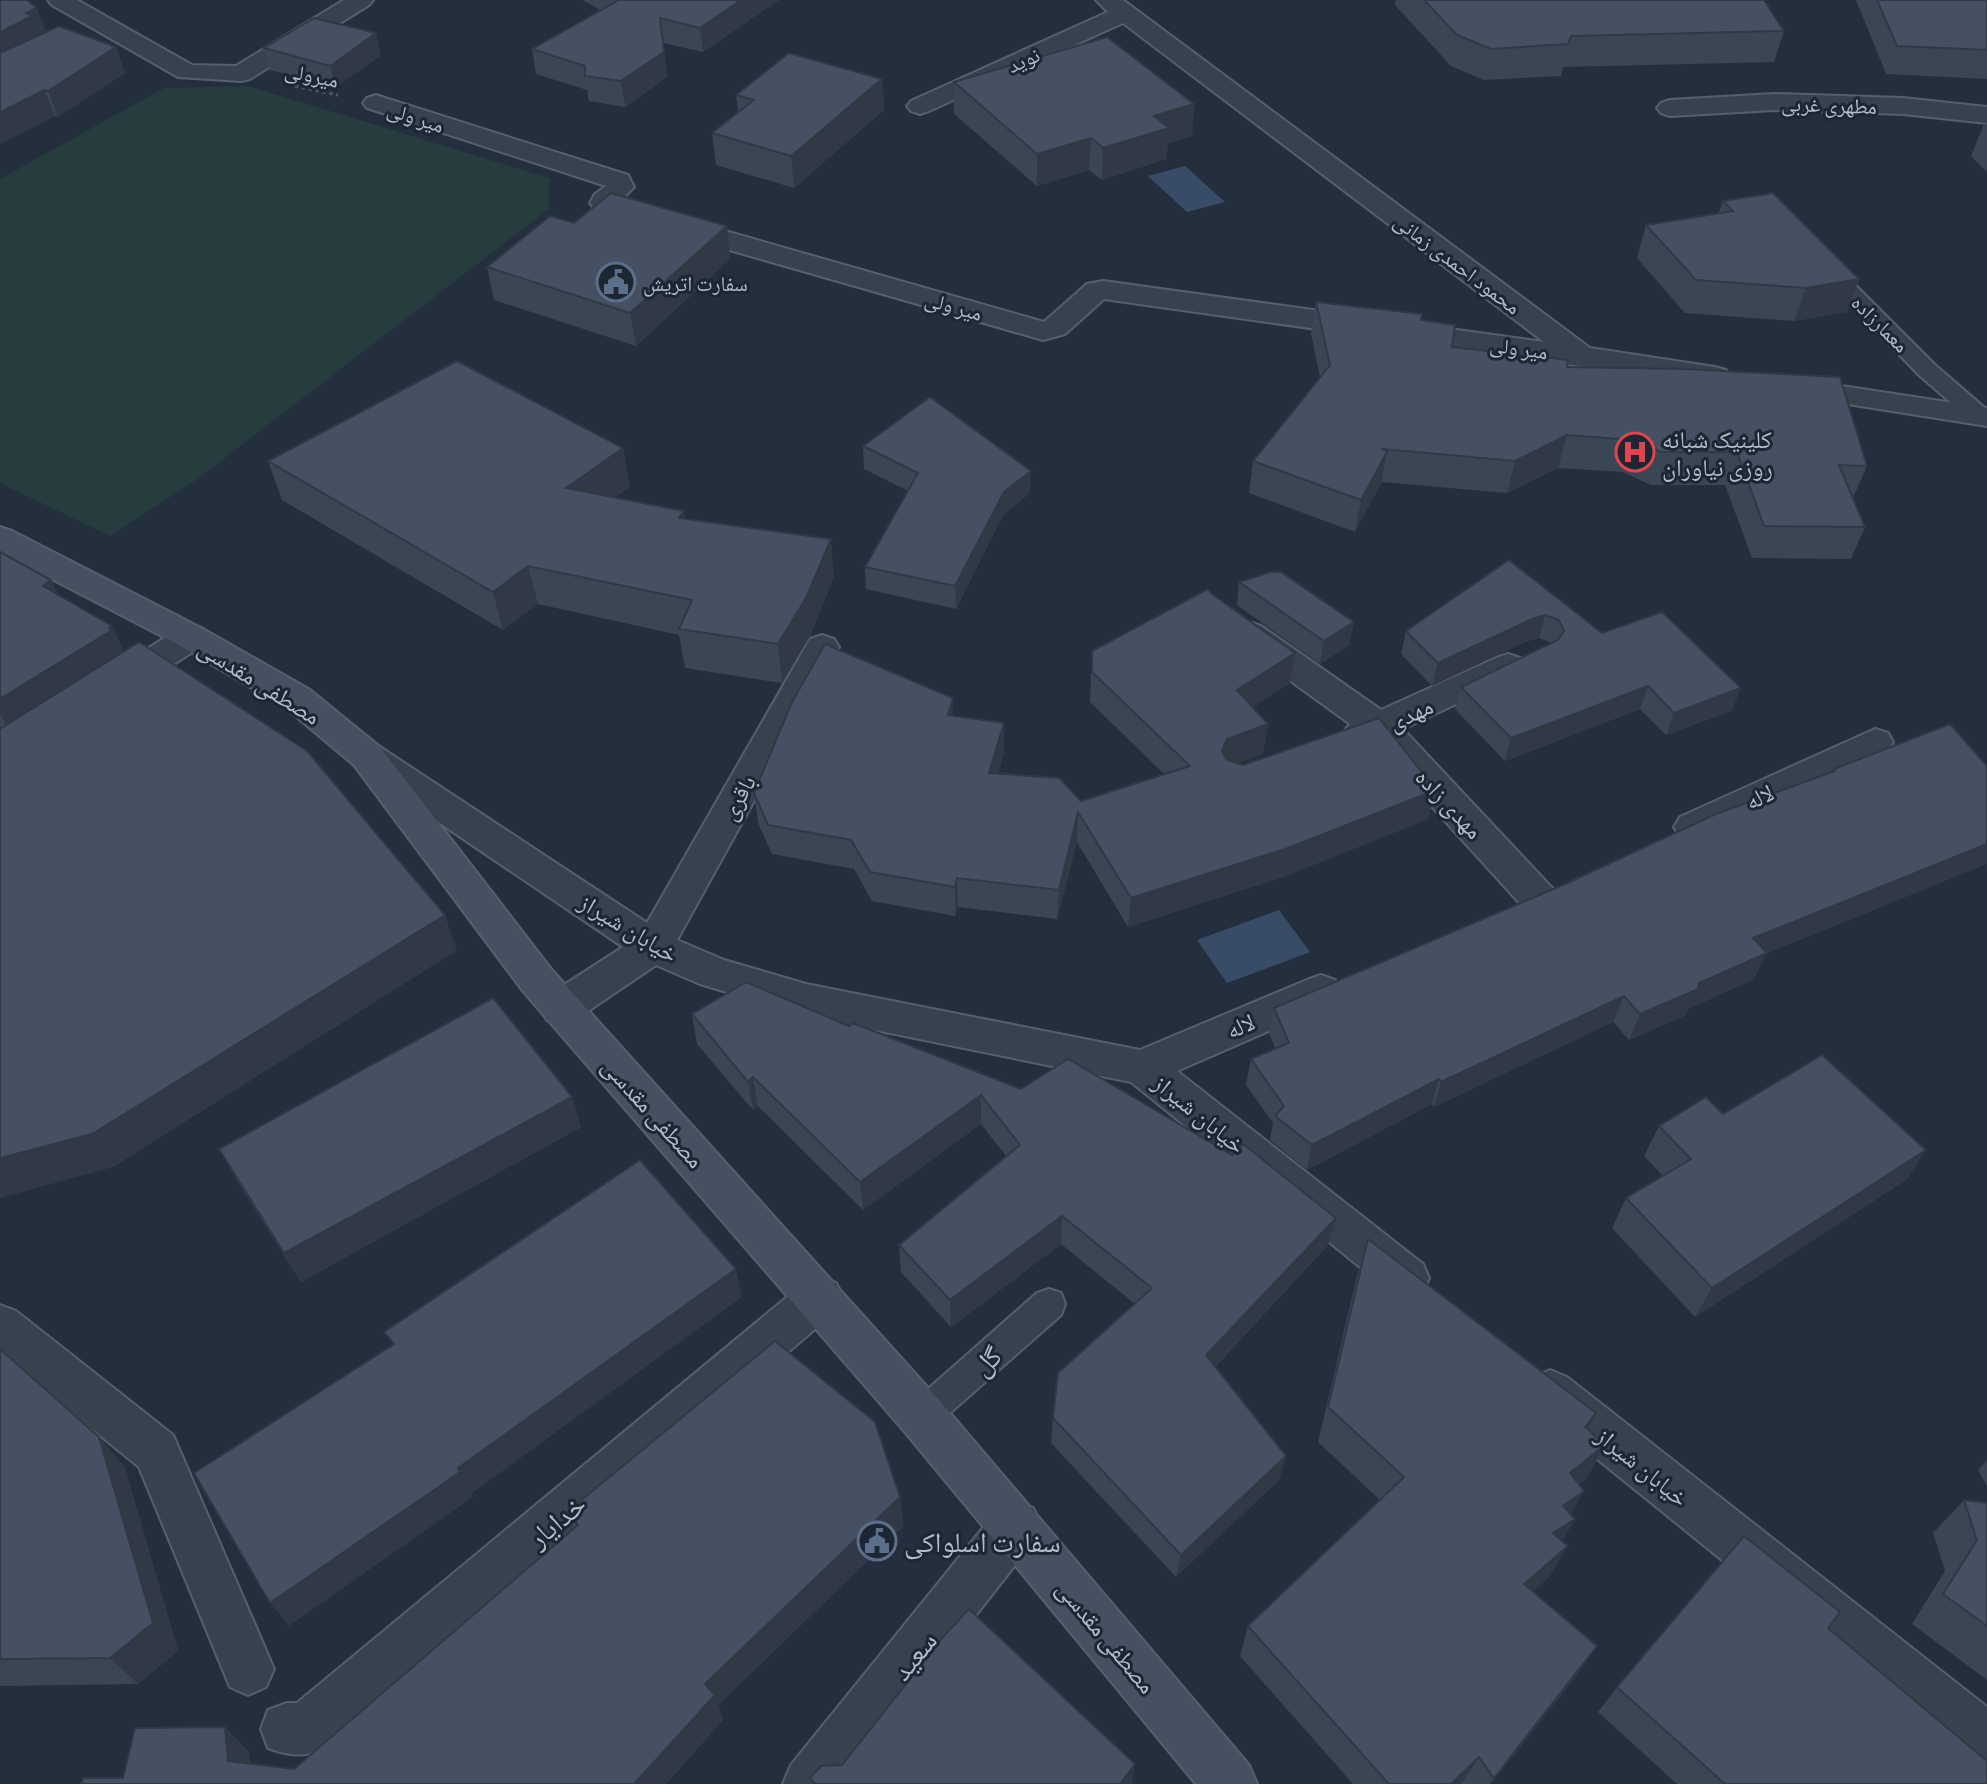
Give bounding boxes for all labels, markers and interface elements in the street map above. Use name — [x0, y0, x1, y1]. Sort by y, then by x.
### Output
street label: نوید — [1003, 41, 1043, 77]
street label: میرولی — [282, 56, 341, 94]
street label: مطهری غربی — [1781, 90, 1877, 120]
street label: میر ولی — [384, 95, 448, 139]
street label: محمود احمدی زمانی — [1389, 207, 1526, 320]
public building icon: سفارت اتریش — [595, 261, 637, 303]
place label: سفارت اتریش — [643, 270, 748, 297]
street label: میر ولی — [922, 285, 985, 327]
street label: معمارزاده — [1847, 289, 1915, 357]
street label: میر ولی — [1488, 331, 1550, 365]
place label: کلینیک شبانه روزی نیاوران — [1662, 424, 1773, 482]
hospital icon: کلینیک شبانه روزی نیاوران — [1614, 431, 1656, 473]
street label: مصطفی مقدسی — [193, 632, 327, 731]
street label: مهدی — [1383, 690, 1438, 737]
street label: مهدی زاده — [1409, 762, 1490, 845]
street label: باقری — [713, 769, 762, 825]
street label: لاله — [1740, 777, 1778, 815]
street label: خیابان شیراز — [573, 886, 684, 969]
street label: لاله — [1221, 1006, 1259, 1044]
street label: مصطفی مقدسی — [596, 1051, 711, 1174]
street label: خیابان شیراز — [1147, 1066, 1252, 1160]
street label: گل — [964, 1338, 1009, 1384]
street label: خیابان شیراز — [1590, 1419, 1695, 1513]
street label: خدایار — [519, 1486, 592, 1555]
public building icon: سفارت اسلواکی — [856, 1520, 898, 1562]
place label: سفارت اسلواکی — [904, 1524, 1061, 1560]
street label: مصطفی مقدسی — [1050, 1573, 1163, 1699]
street label: سعید — [883, 1624, 943, 1687]

